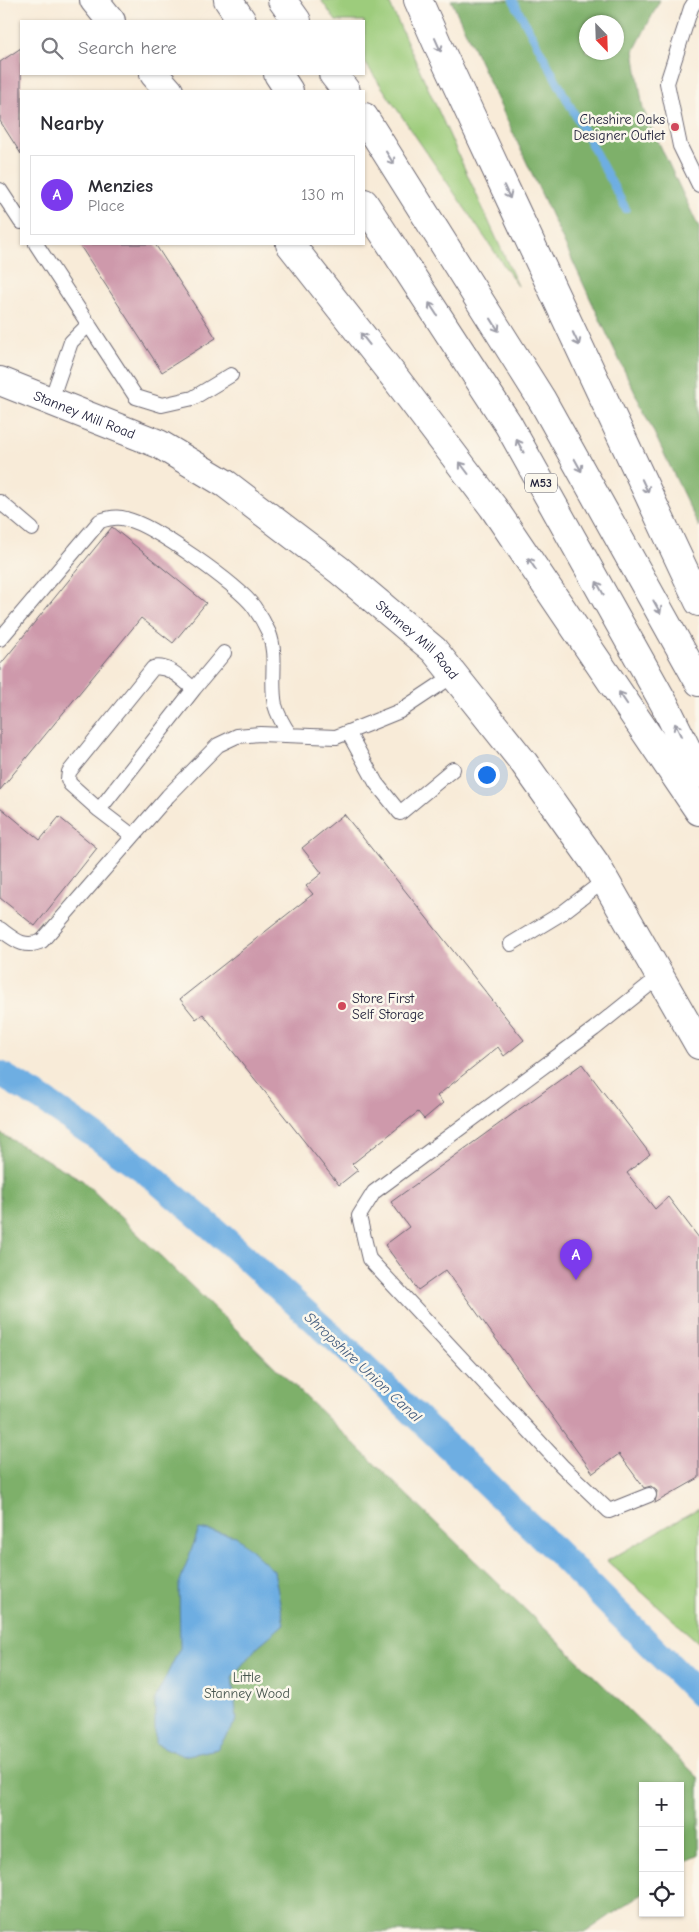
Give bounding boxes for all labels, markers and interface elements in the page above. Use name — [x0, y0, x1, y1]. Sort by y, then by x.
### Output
north arrow — [579, 15, 624, 60]
search box — [20, 20, 365, 75]
icon: search — [38, 34, 66, 62]
text: Search here — [78, 37, 177, 59]
one-way arrow — [433, 37, 443, 52]
text: Nearby — [40, 111, 104, 135]
place label: Cheshire Oaks Designer Outlet — [574, 111, 666, 144]
marker: Cheshire Oaks Designer Outlet — [669, 121, 681, 133]
one-way arrow — [386, 150, 396, 164]
text: Menzies — [88, 175, 153, 197]
one-way arrow — [503, 184, 512, 199]
text: A — [53, 186, 61, 204]
text: 130 m — [301, 186, 344, 204]
text: Place — [88, 197, 124, 215]
one-way arrow — [427, 303, 437, 317]
one-way arrow — [491, 318, 501, 332]
one-way arrow — [572, 331, 581, 346]
one-way arrow — [359, 333, 370, 346]
street label: Stanney Mill Road — [31, 387, 138, 442]
one-way arrow — [515, 439, 525, 454]
one-way arrow — [574, 457, 583, 472]
one-way arrow — [458, 462, 469, 475]
road number: M53 — [525, 473, 557, 492]
one-way arrow — [641, 478, 650, 493]
one-way arrow — [527, 557, 537, 571]
one-way arrow — [594, 581, 604, 595]
street label: Stanney Mill Road — [372, 596, 462, 682]
one-way arrow — [653, 599, 662, 614]
one-way arrow — [618, 691, 628, 705]
one-way arrow — [673, 723, 682, 738]
your location — [474, 762, 500, 788]
place label: Store First Self Storage — [352, 990, 424, 1023]
marker: Store First Self Storage — [336, 1000, 348, 1012]
pin: A — [560, 1239, 592, 1280]
water label: Shropshire Union Canal — [301, 1308, 426, 1426]
park label: Little Stanney Wood — [204, 1669, 290, 1702]
map controls — [639, 1782, 684, 1917]
button: + — [639, 1782, 684, 1827]
button: − — [639, 1827, 684, 1872]
button: locate — [639, 1872, 684, 1917]

